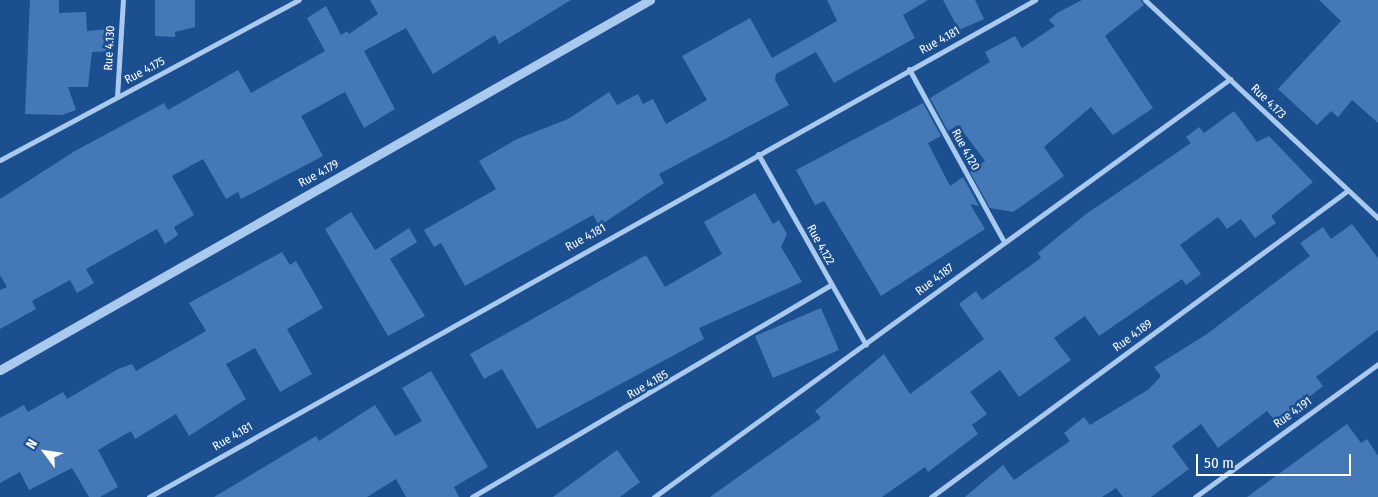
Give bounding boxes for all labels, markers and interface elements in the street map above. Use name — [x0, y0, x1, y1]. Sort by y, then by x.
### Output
street label: Rue 4.181 — [917, 24, 963, 58]
street label: Rue 4.130 — [102, 25, 118, 71]
street label: Rue 4.175 — [122, 54, 168, 88]
street label: Rue 4.173 — [1247, 82, 1289, 122]
street label: Rue 4.120 — [948, 127, 982, 173]
street label: Rue 4.179 — [296, 157, 342, 191]
street label: Rue 4.181 — [563, 221, 609, 255]
street label: Rue 4.122 — [803, 222, 837, 268]
street label: Rue 4.187 — [913, 261, 957, 299]
street label: Rue 4.189 — [1111, 317, 1155, 355]
street label: Rue 4.185 — [625, 368, 671, 402]
street label: Rue 4.191 — [1271, 394, 1315, 432]
street label: Rue 4.181 — [210, 420, 256, 454]
north arrow — [20, 427, 70, 477]
text: N — [22, 436, 41, 452]
scale bar — [1198, 444, 1353, 476]
text: 50 m — [1204, 454, 1234, 472]

